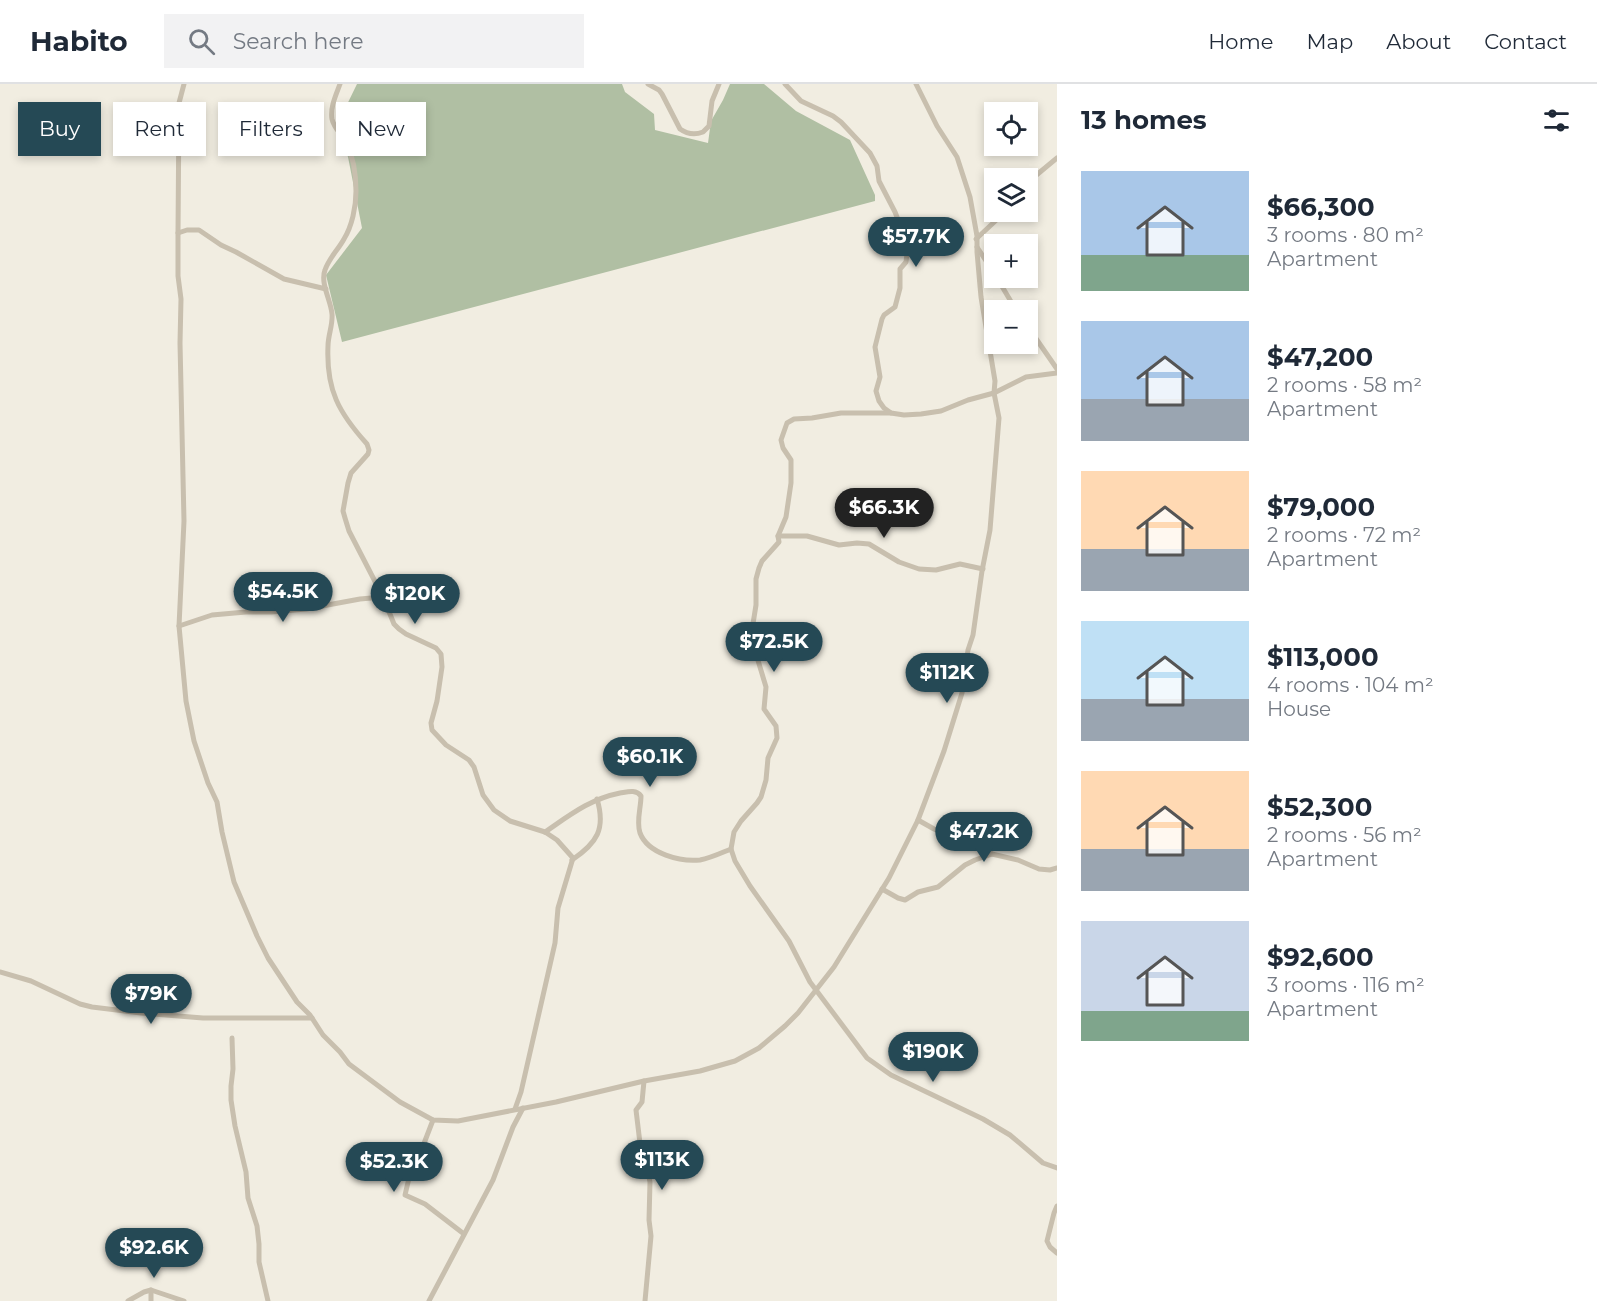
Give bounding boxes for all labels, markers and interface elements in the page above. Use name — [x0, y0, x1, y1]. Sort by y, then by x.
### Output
search box — [164, 14, 584, 68]
text: Habito — [30, 24, 128, 58]
icon: search — [185, 25, 218, 58]
text: Search here — [233, 28, 364, 55]
text: Home — [1208, 29, 1273, 54]
text: Map — [1306, 29, 1353, 54]
text: About — [1386, 29, 1451, 54]
text: Contact — [1484, 29, 1567, 54]
chip: Buy — [18, 102, 101, 156]
chip: Rent — [113, 102, 206, 156]
chip: Filters — [218, 102, 324, 156]
chip: New — [336, 102, 426, 156]
map controls — [984, 102, 1038, 354]
button: locate — [984, 102, 1038, 156]
text: 13 homes — [1081, 104, 1207, 136]
icon: filters — [1540, 104, 1573, 137]
button: layers — [984, 168, 1038, 222]
text: $66,300 — [1267, 191, 1375, 223]
icon: home — [1129, 195, 1201, 267]
pin: $57.7K — [867, 217, 965, 268]
text: 3 rooms · 80 m² — [1267, 223, 1424, 247]
text: $57.7K — [882, 224, 950, 248]
button: + — [984, 234, 1038, 288]
text: Apartment — [1267, 247, 1378, 271]
button: − — [984, 300, 1038, 354]
text: $47,200 — [1267, 341, 1373, 373]
icon: home — [1129, 345, 1201, 417]
text: 2 rooms · 58 m² — [1267, 373, 1422, 397]
text: Apartment — [1267, 397, 1378, 421]
pin: $66.3K — [835, 488, 933, 539]
text: $79,000 — [1267, 491, 1375, 523]
text: $66.3K — [849, 495, 919, 519]
icon: home — [1129, 495, 1201, 567]
text: 2 rooms · 72 m² — [1267, 523, 1421, 547]
text: Apartment — [1267, 547, 1378, 571]
pin: $54.5K — [234, 572, 332, 623]
pin: $120K — [373, 574, 457, 625]
text: $54.5K — [248, 579, 318, 603]
text: $120K — [385, 581, 445, 605]
pin: $72.5K — [725, 622, 823, 673]
text: $72.5K — [740, 629, 808, 653]
text: $113,000 — [1267, 641, 1379, 673]
icon: home — [1129, 645, 1201, 717]
pin: $112K — [905, 653, 989, 704]
text: $112K — [920, 660, 974, 684]
text: 4 rooms · 104 m² — [1267, 673, 1434, 697]
text: House — [1267, 697, 1331, 721]
pin: $60.1K — [601, 737, 699, 788]
text: $60.1K — [617, 744, 683, 768]
text: $52,300 — [1267, 791, 1372, 823]
icon: home — [1129, 795, 1201, 867]
pin: $47.2K — [935, 812, 1033, 863]
text: $47.2K — [949, 819, 1019, 843]
text: 2 rooms · 56 m² — [1267, 823, 1422, 847]
text: Apartment — [1267, 847, 1378, 871]
text: $92,600 — [1267, 941, 1374, 973]
icon: home — [1129, 945, 1201, 1017]
text: 3 rooms · 116 m² — [1267, 973, 1425, 997]
pin: $79K — [115, 974, 187, 1025]
text: $79K — [125, 981, 177, 1005]
text: Apartment — [1267, 997, 1378, 1021]
pin: $190K — [891, 1032, 975, 1083]
text: $190K — [902, 1039, 964, 1063]
pin: $113K — [620, 1140, 704, 1191]
pin: $52.3K — [345, 1142, 443, 1193]
text: $113K — [635, 1147, 689, 1171]
text: $52.3K — [360, 1149, 428, 1173]
pin: $92.6K — [105, 1228, 203, 1279]
text: $92.6K — [119, 1235, 189, 1259]

